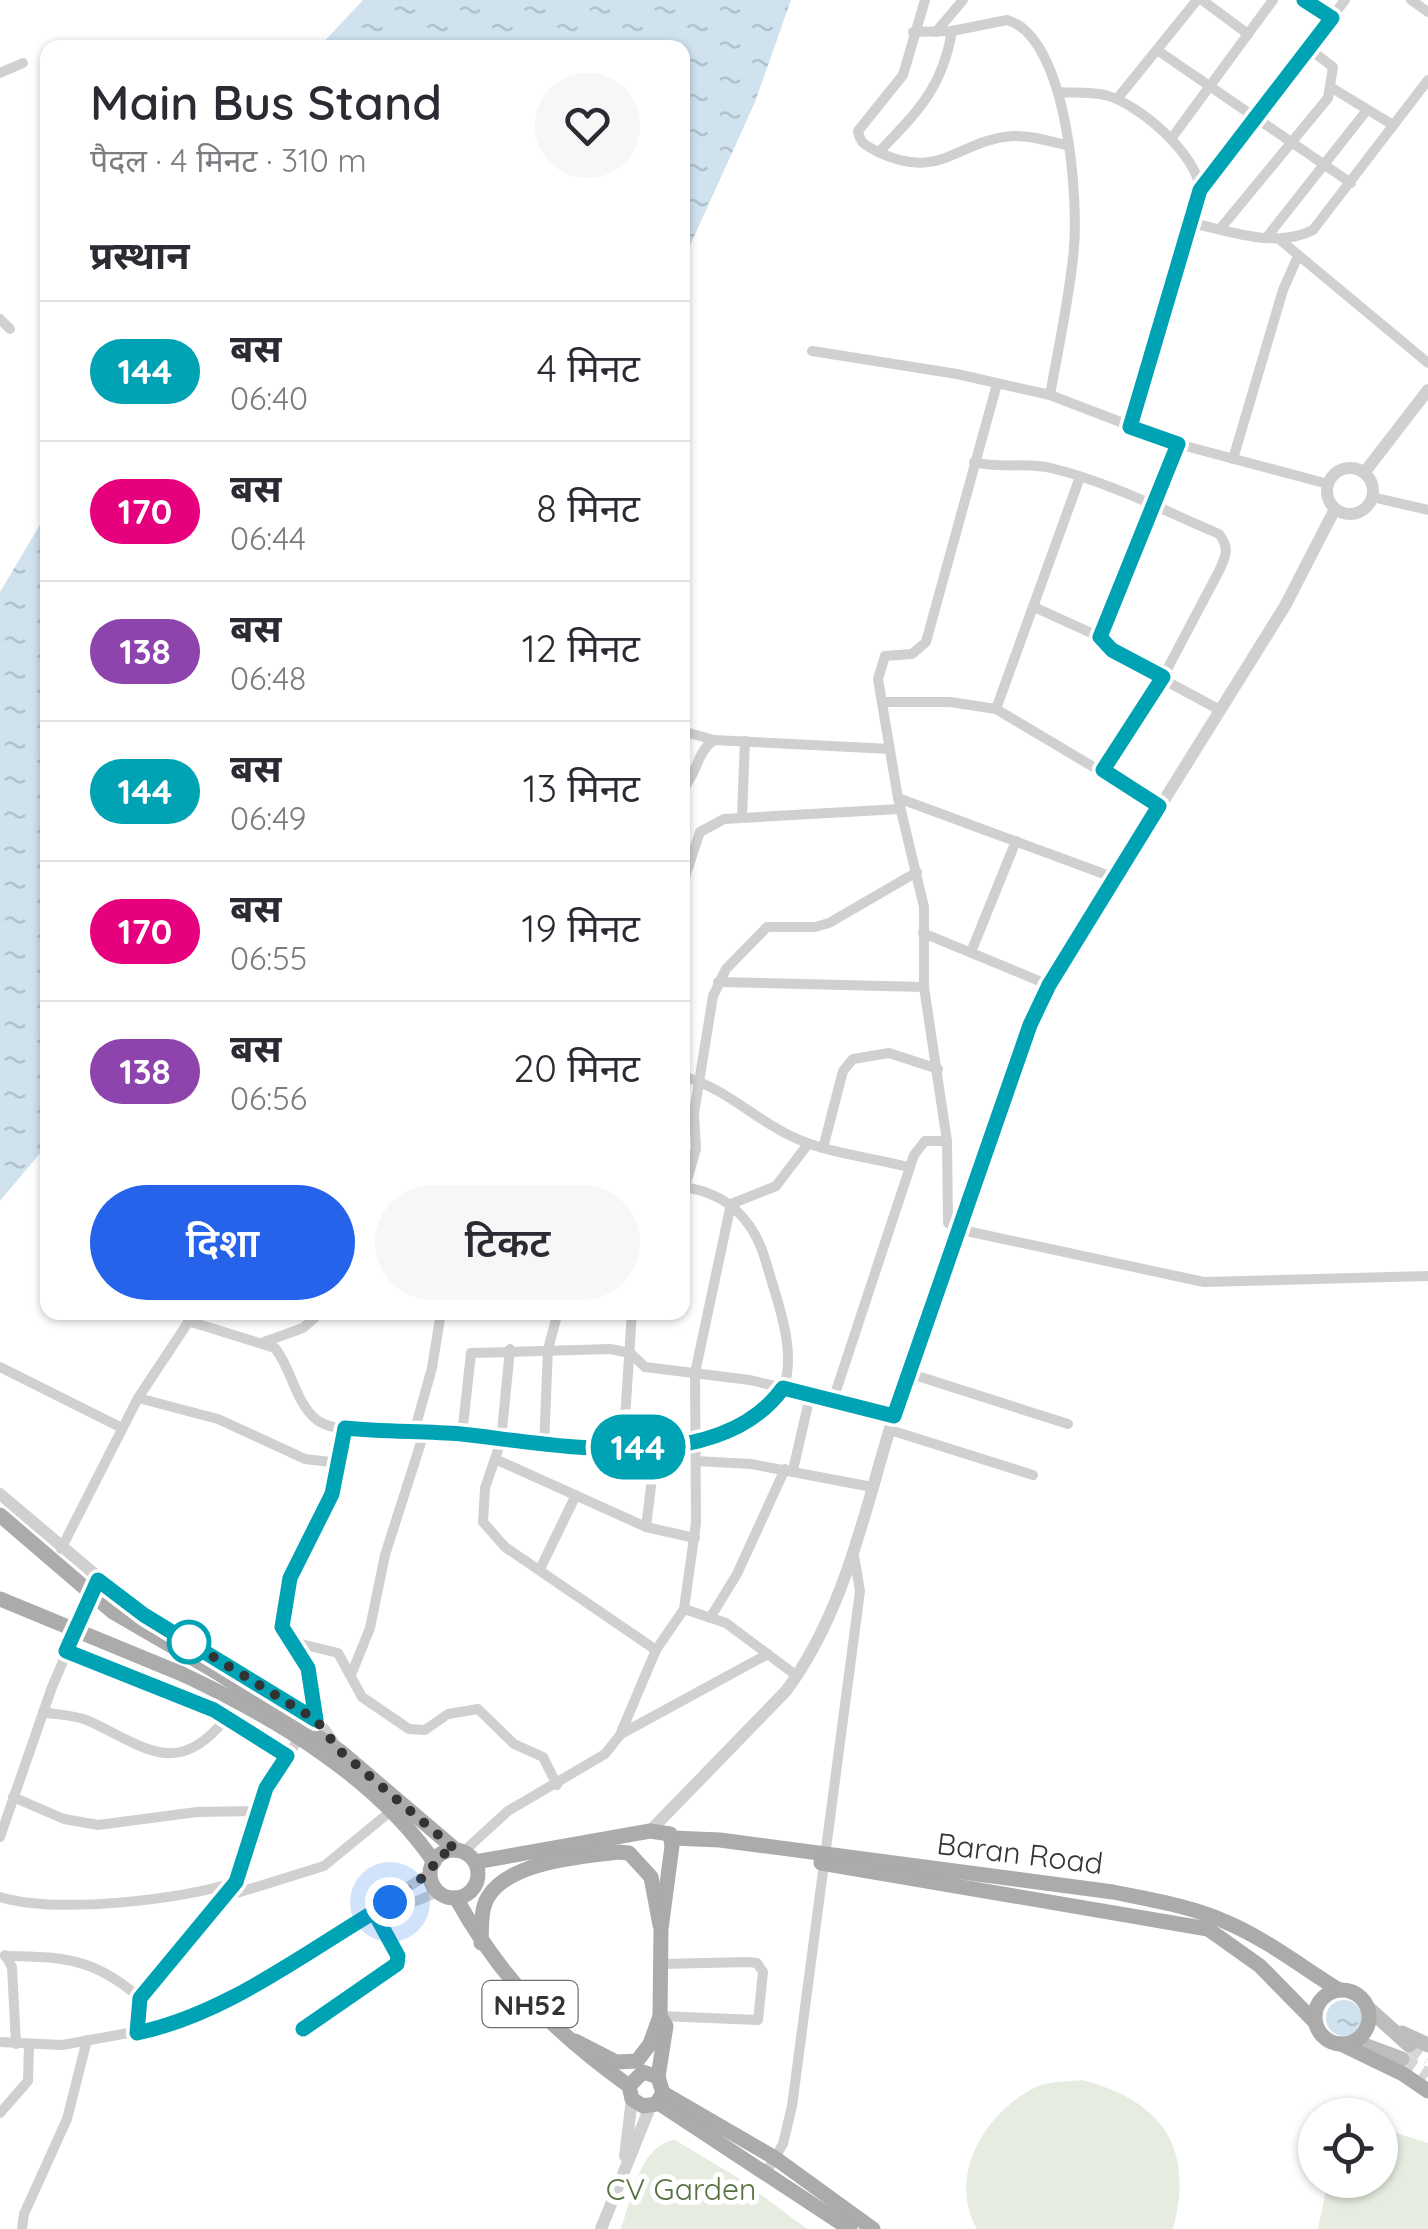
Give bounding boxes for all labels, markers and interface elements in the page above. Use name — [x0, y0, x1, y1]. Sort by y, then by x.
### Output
text: Main Bus Stand — [90, 72, 442, 132]
button: heart — [535, 73, 640, 178]
text: पैदल · 4 मिनट · 310 m — [90, 140, 367, 180]
text: प्रस्थान — [90, 231, 190, 279]
text: बस — [230, 324, 282, 372]
text: 4 मिनट — [537, 344, 640, 392]
text: 144 — [118, 349, 172, 393]
text: 06:40 — [230, 378, 308, 418]
text: बस — [230, 464, 282, 512]
text: 8 मिनट — [536, 484, 640, 532]
text: 170 — [118, 489, 172, 533]
text: 06:44 — [230, 518, 306, 558]
text: बस — [230, 604, 282, 652]
text: 12 मिनट — [522, 624, 640, 672]
text: 138 — [119, 629, 171, 673]
text: 06:48 — [230, 658, 306, 698]
text: बस — [230, 744, 282, 792]
text: 13 मिनट — [523, 764, 640, 812]
text: 144 — [118, 769, 172, 813]
text: 06:49 — [230, 798, 306, 838]
text: बस — [230, 884, 282, 932]
text: 19 मिनट — [522, 904, 640, 952]
text: 170 — [118, 909, 172, 953]
text: 06:55 — [230, 938, 307, 978]
text: बस — [230, 1024, 282, 1072]
text: 20 मिनट — [513, 1044, 640, 1092]
text: 138 — [119, 1049, 171, 1093]
text: 06:56 — [230, 1078, 307, 1118]
button: दिशा — [90, 1185, 355, 1300]
button: टिकट — [375, 1185, 640, 1300]
line badge: 144 — [580, 1414, 696, 1480]
text: 144 — [611, 1425, 665, 1469]
unlabelled marker — [168, 1621, 210, 1663]
street label: Baran Road — [935, 1824, 1105, 1882]
your location — [365, 1877, 415, 1927]
road number: NH52 — [482, 1981, 578, 2027]
map controls — [1298, 2098, 1398, 2198]
button: locate — [1298, 2098, 1398, 2198]
park label: CV Garden — [606, 2170, 756, 2208]

